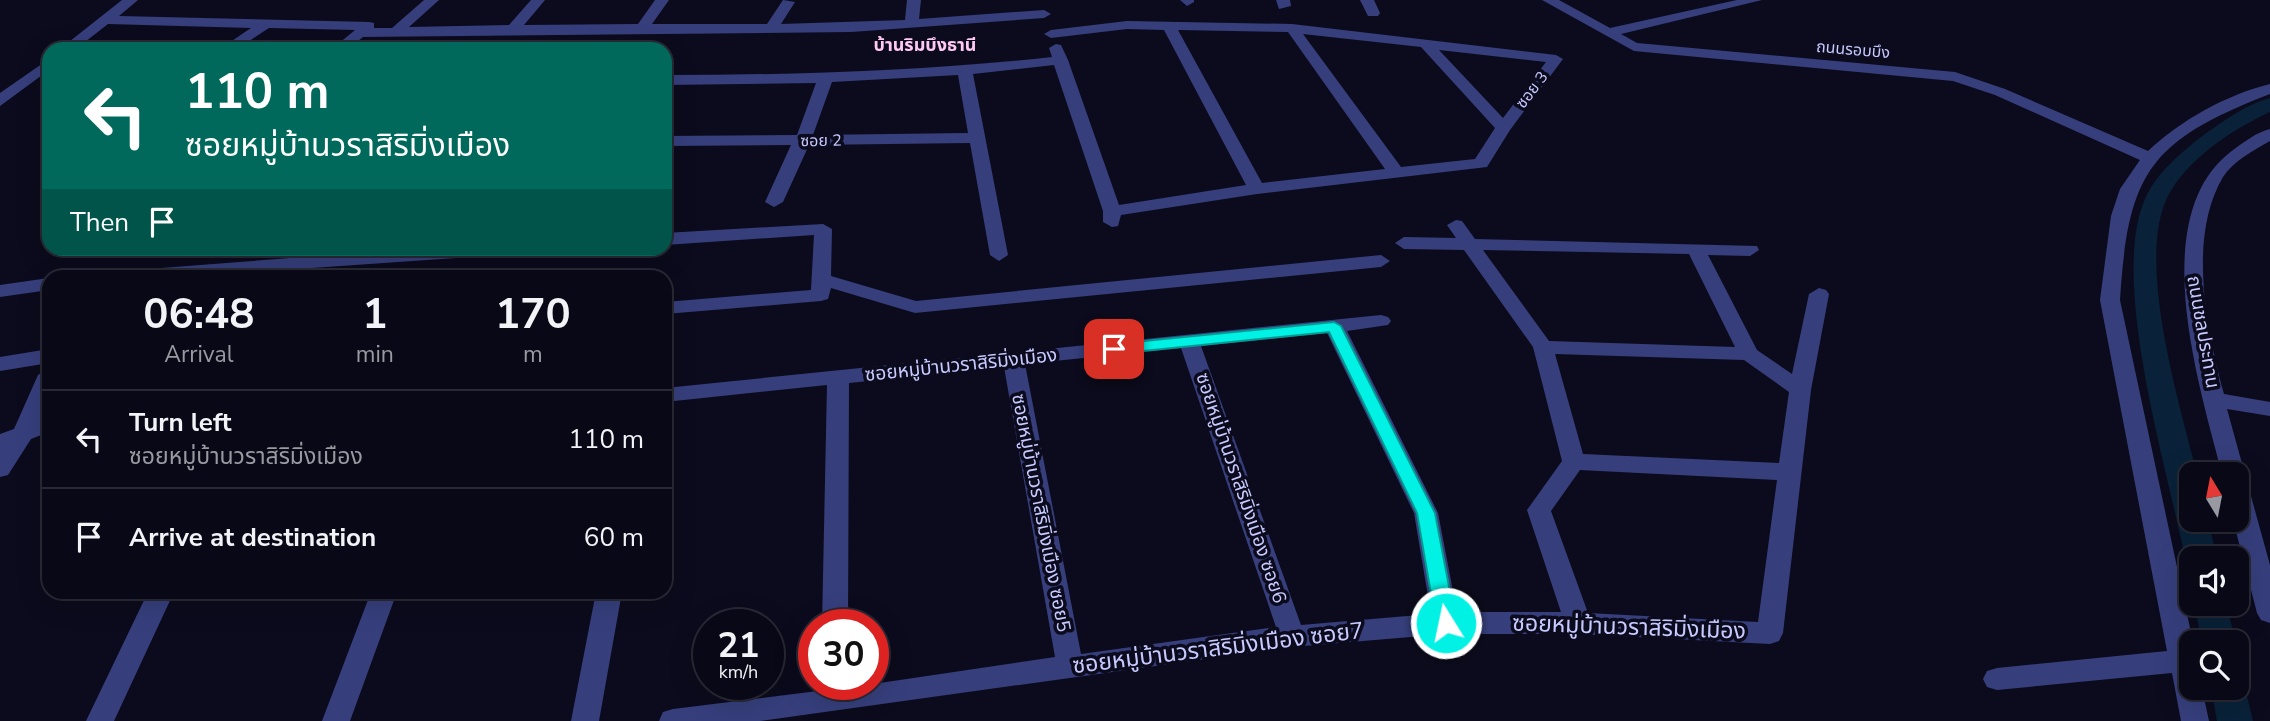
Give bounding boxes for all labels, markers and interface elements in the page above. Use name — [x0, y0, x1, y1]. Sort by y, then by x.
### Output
district label: บ้านริมบึงธานี — [873, 33, 977, 57]
street label: ถนนรอบบึง — [1815, 36, 1891, 64]
text: 110 m — [185, 58, 329, 125]
street label: ซอย 3 — [1511, 67, 1553, 113]
icon: left — [70, 70, 161, 161]
text: ซอยหมู่บ้านวราสิริมิ่งเมือง — [185, 124, 510, 167]
street label: ซอย 2 — [800, 130, 842, 152]
icon: arrive — [143, 203, 181, 241]
text: Then — [70, 205, 129, 240]
street label: ถนนชลประทาน — [2180, 274, 2226, 390]
text: 06:48 — [143, 286, 254, 343]
text: 1 — [362, 286, 387, 343]
text: 170 — [495, 286, 571, 343]
pin — [1084, 319, 1144, 379]
icon: arrive — [1095, 330, 1133, 368]
text: Arrival — [164, 339, 233, 370]
text: min — [356, 339, 394, 370]
text: m — [523, 339, 543, 370]
street label: ซอยหมู่บ้านวราสิริมิ่งเมือง — [864, 342, 1058, 388]
street label: ซอยหมู่บ้านวราสิริมิ่งเมือง ซอย6 — [1189, 369, 1293, 607]
street label: ซอยหมู่บ้านวราสิริมิ่งเมือง ซอย5 — [1005, 392, 1077, 634]
text: Turn left — [129, 405, 232, 440]
icon: left — [70, 420, 108, 458]
text: 110 m — [568, 422, 644, 457]
text: ซอยหมู่บ้านวราสิริมิ่งเมือง — [129, 441, 363, 472]
north arrow — [2179, 462, 2249, 532]
map controls — [2179, 462, 2249, 700]
icon: arrive — [70, 518, 108, 556]
text: Arrive at destination — [129, 520, 376, 555]
text: 60 m — [584, 520, 644, 555]
button: sound — [2179, 546, 2249, 616]
position arrow — [1409, 586, 1483, 660]
street label: ซอยหมู่บ้านวราสิริมิ่งเมือง — [1512, 607, 1746, 647]
speed limit sign: 30 — [798, 609, 889, 700]
street label: ซอยหมู่บ้านวราสิริมิ่งเมือง ซอย7 — [1071, 615, 1365, 681]
text: 21 — [717, 622, 760, 669]
button: search — [2179, 630, 2249, 700]
text: km/h — [719, 660, 758, 684]

